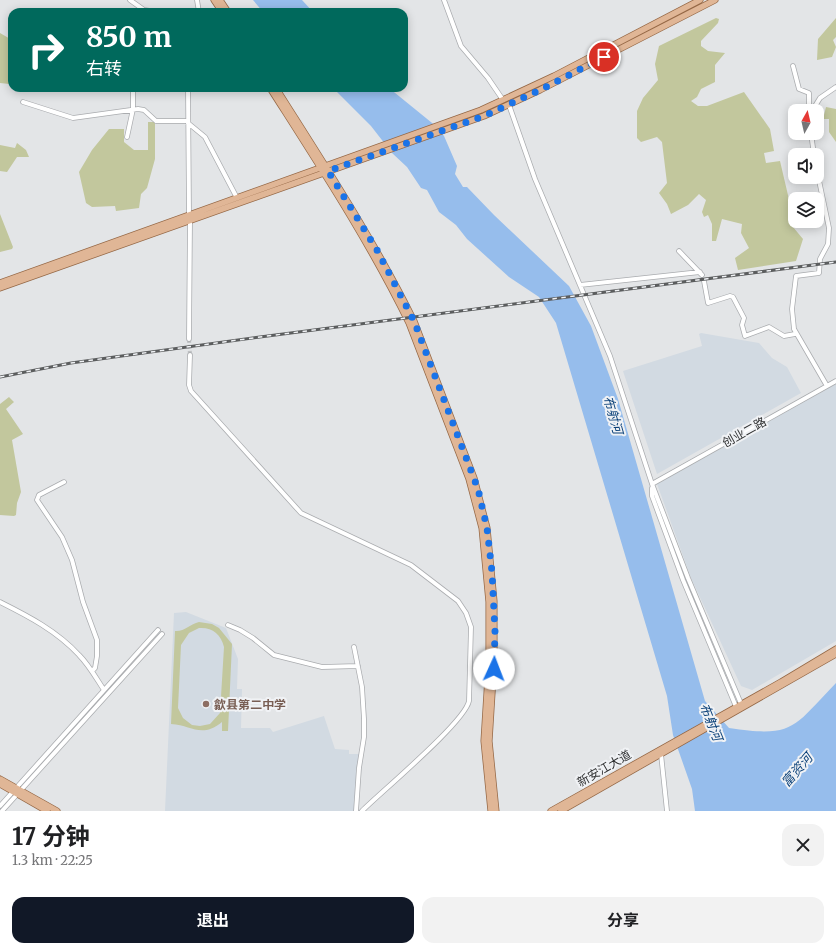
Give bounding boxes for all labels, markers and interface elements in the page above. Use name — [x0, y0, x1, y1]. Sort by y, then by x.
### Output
text: 850 m — [86, 19, 172, 55]
icon: right — [20, 24, 72, 76]
pin — [587, 40, 621, 74]
icon: arrive — [593, 46, 615, 68]
text: 右转 — [86, 57, 122, 80]
north arrow — [788, 104, 824, 140]
map controls — [788, 104, 824, 228]
button: sound — [788, 148, 824, 184]
button: layers — [788, 192, 824, 228]
water label: 布射河 — [599, 394, 627, 439]
street label: 创业二路 — [719, 414, 769, 450]
position arrow — [473, 648, 515, 690]
place label: 歙县第二中学 — [214, 697, 286, 712]
marker: 歙县第二中学 — [201, 699, 211, 709]
water label: 布射河 — [696, 701, 727, 746]
street label: 新安江大道 — [574, 747, 634, 789]
water label: 富资河 — [778, 747, 818, 790]
text: 17 分钟 — [12, 821, 90, 852]
button: close — [782, 824, 824, 866]
text: 1.3 km · 22:25 — [12, 852, 93, 869]
button: 退出 — [12, 897, 414, 943]
button: 分享 — [422, 897, 824, 943]

